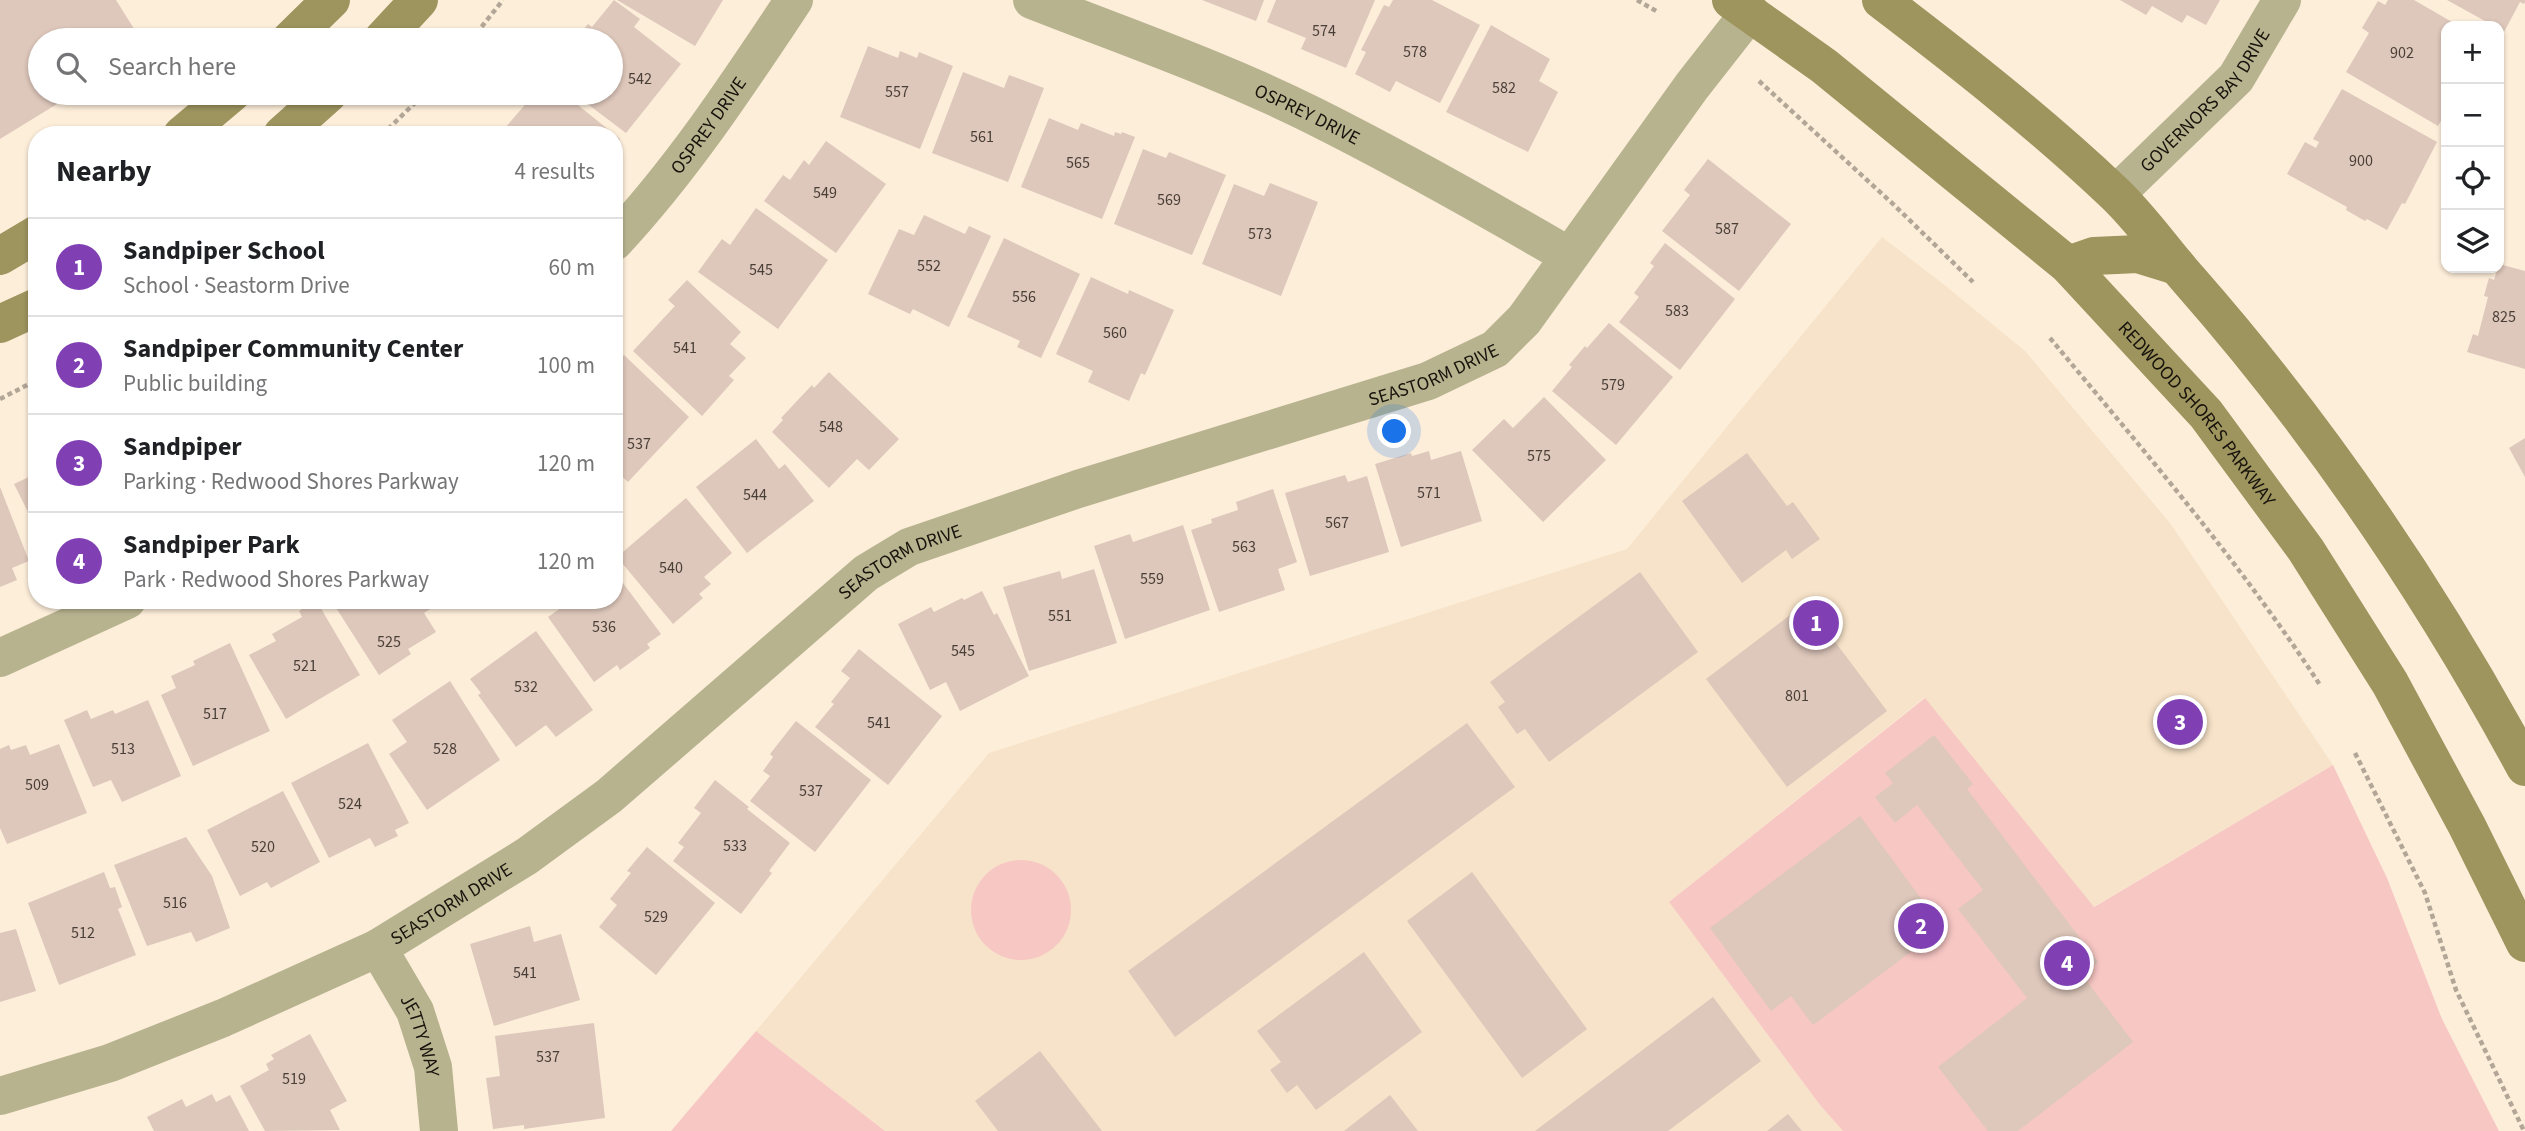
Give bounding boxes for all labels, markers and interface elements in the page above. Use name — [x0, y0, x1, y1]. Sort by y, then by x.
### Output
house number: 574 — [1312, 20, 1336, 42]
map controls — [2441, 21, 2504, 273]
button: + — [2441, 21, 2504, 84]
street label: GOVERNORS BAY DRIVE — [2134, 24, 2277, 179]
search box — [28, 28, 623, 105]
house number: 578 — [1403, 41, 1427, 63]
house number: 902 — [2390, 42, 2414, 64]
icon: search — [52, 48, 90, 86]
text: Search here — [108, 48, 236, 85]
house number: 542 — [628, 68, 652, 90]
street label: OSPREY DRIVE — [665, 72, 754, 181]
house number: 582 — [1492, 77, 1516, 99]
street label: OSPREY DRIVE — [1250, 78, 1364, 152]
house number: 557 — [885, 81, 909, 103]
button: − — [2441, 84, 2504, 147]
house number: 561 — [970, 126, 994, 148]
button: locate — [2441, 147, 2504, 210]
text: Nearby — [56, 150, 151, 193]
house number: 900 — [2349, 150, 2373, 172]
house number: 565 — [1066, 152, 1090, 174]
text: 4 results — [515, 155, 595, 188]
house number: 549 — [813, 182, 837, 204]
house number: 569 — [1157, 189, 1181, 211]
button: layers — [2441, 210, 2504, 273]
house number: 587 — [1715, 218, 1739, 240]
house number: 573 — [1248, 223, 1272, 245]
text: Sandpiper School — [123, 232, 325, 269]
text: 1 — [73, 251, 85, 284]
text: 60 m — [548, 251, 595, 284]
house number: 552 — [917, 255, 941, 277]
house number: 545 — [749, 259, 773, 281]
text: School · Seastorm Drive — [123, 269, 350, 302]
house number: 556 — [1012, 286, 1036, 308]
house number: 583 — [1665, 300, 1689, 322]
house number: 825 — [2492, 306, 2516, 328]
street label: REDWOOD SHORES PARKWAY — [2111, 316, 2282, 513]
house number: 560 — [1103, 322, 1127, 344]
text: Sandpiper Community Center — [123, 330, 463, 367]
house number: 541 — [673, 337, 697, 359]
street label: SEASTORM DRIVE — [1365, 337, 1503, 414]
text: 2 — [73, 349, 85, 382]
text: 100 m — [537, 349, 595, 382]
text: Public building — [123, 367, 267, 400]
house number: 579 — [1601, 374, 1625, 396]
your location — [1377, 414, 1411, 448]
house number: 548 — [819, 416, 843, 438]
text: Sandpiper — [123, 428, 242, 465]
house number: 537 — [627, 433, 651, 455]
house number: 575 — [1527, 445, 1551, 467]
text: 3 — [73, 447, 85, 480]
text: 120 m — [537, 447, 595, 480]
text: Parking · Redwood Shores Parkway — [123, 465, 459, 498]
house number: 571 — [1417, 482, 1441, 504]
house number: 544 — [743, 484, 767, 506]
house number: 567 — [1325, 512, 1349, 534]
street label: SEASTORM DRIVE — [833, 518, 965, 606]
text: Sandpiper Park — [123, 526, 300, 563]
house number: 563 — [1232, 536, 1256, 558]
text: 4 — [73, 545, 85, 578]
text: 120 m — [537, 545, 595, 578]
house number: 540 — [659, 557, 683, 579]
text: Park · Redwood Shores Parkway — [123, 563, 429, 596]
house number: 559 — [1140, 568, 1164, 590]
pin: 1 — [1793, 597, 1839, 649]
house number: 551 — [1048, 605, 1072, 627]
house number: 536 — [592, 616, 616, 638]
house number: 525 — [377, 631, 401, 653]
house number: 545 — [951, 640, 975, 662]
house number: 521 — [293, 655, 317, 677]
house number: 532 — [514, 676, 538, 698]
house number: 801 — [1785, 685, 1809, 707]
pin: 3 — [2157, 696, 2203, 748]
house number: 517 — [203, 703, 227, 725]
house number: 541 — [867, 712, 891, 734]
house number: 513 — [111, 738, 135, 760]
house number: 528 — [433, 738, 457, 760]
house number: 509 — [25, 774, 49, 796]
house number: 537 — [799, 780, 823, 802]
house number: 524 — [338, 793, 362, 815]
house number: 533 — [723, 835, 747, 857]
house number: 520 — [251, 836, 275, 858]
street label: SEASTORM DRIVE — [386, 857, 517, 952]
house number: 516 — [163, 892, 187, 914]
pin: 2 — [1898, 900, 1944, 952]
house number: 529 — [644, 906, 668, 928]
house number: 512 — [71, 922, 95, 944]
pin: 4 — [2044, 937, 2090, 989]
house number: 541 — [513, 962, 537, 984]
street label: JETTY WAY — [393, 989, 446, 1079]
house number: 537 — [536, 1046, 560, 1068]
house number: 519 — [282, 1068, 306, 1090]

